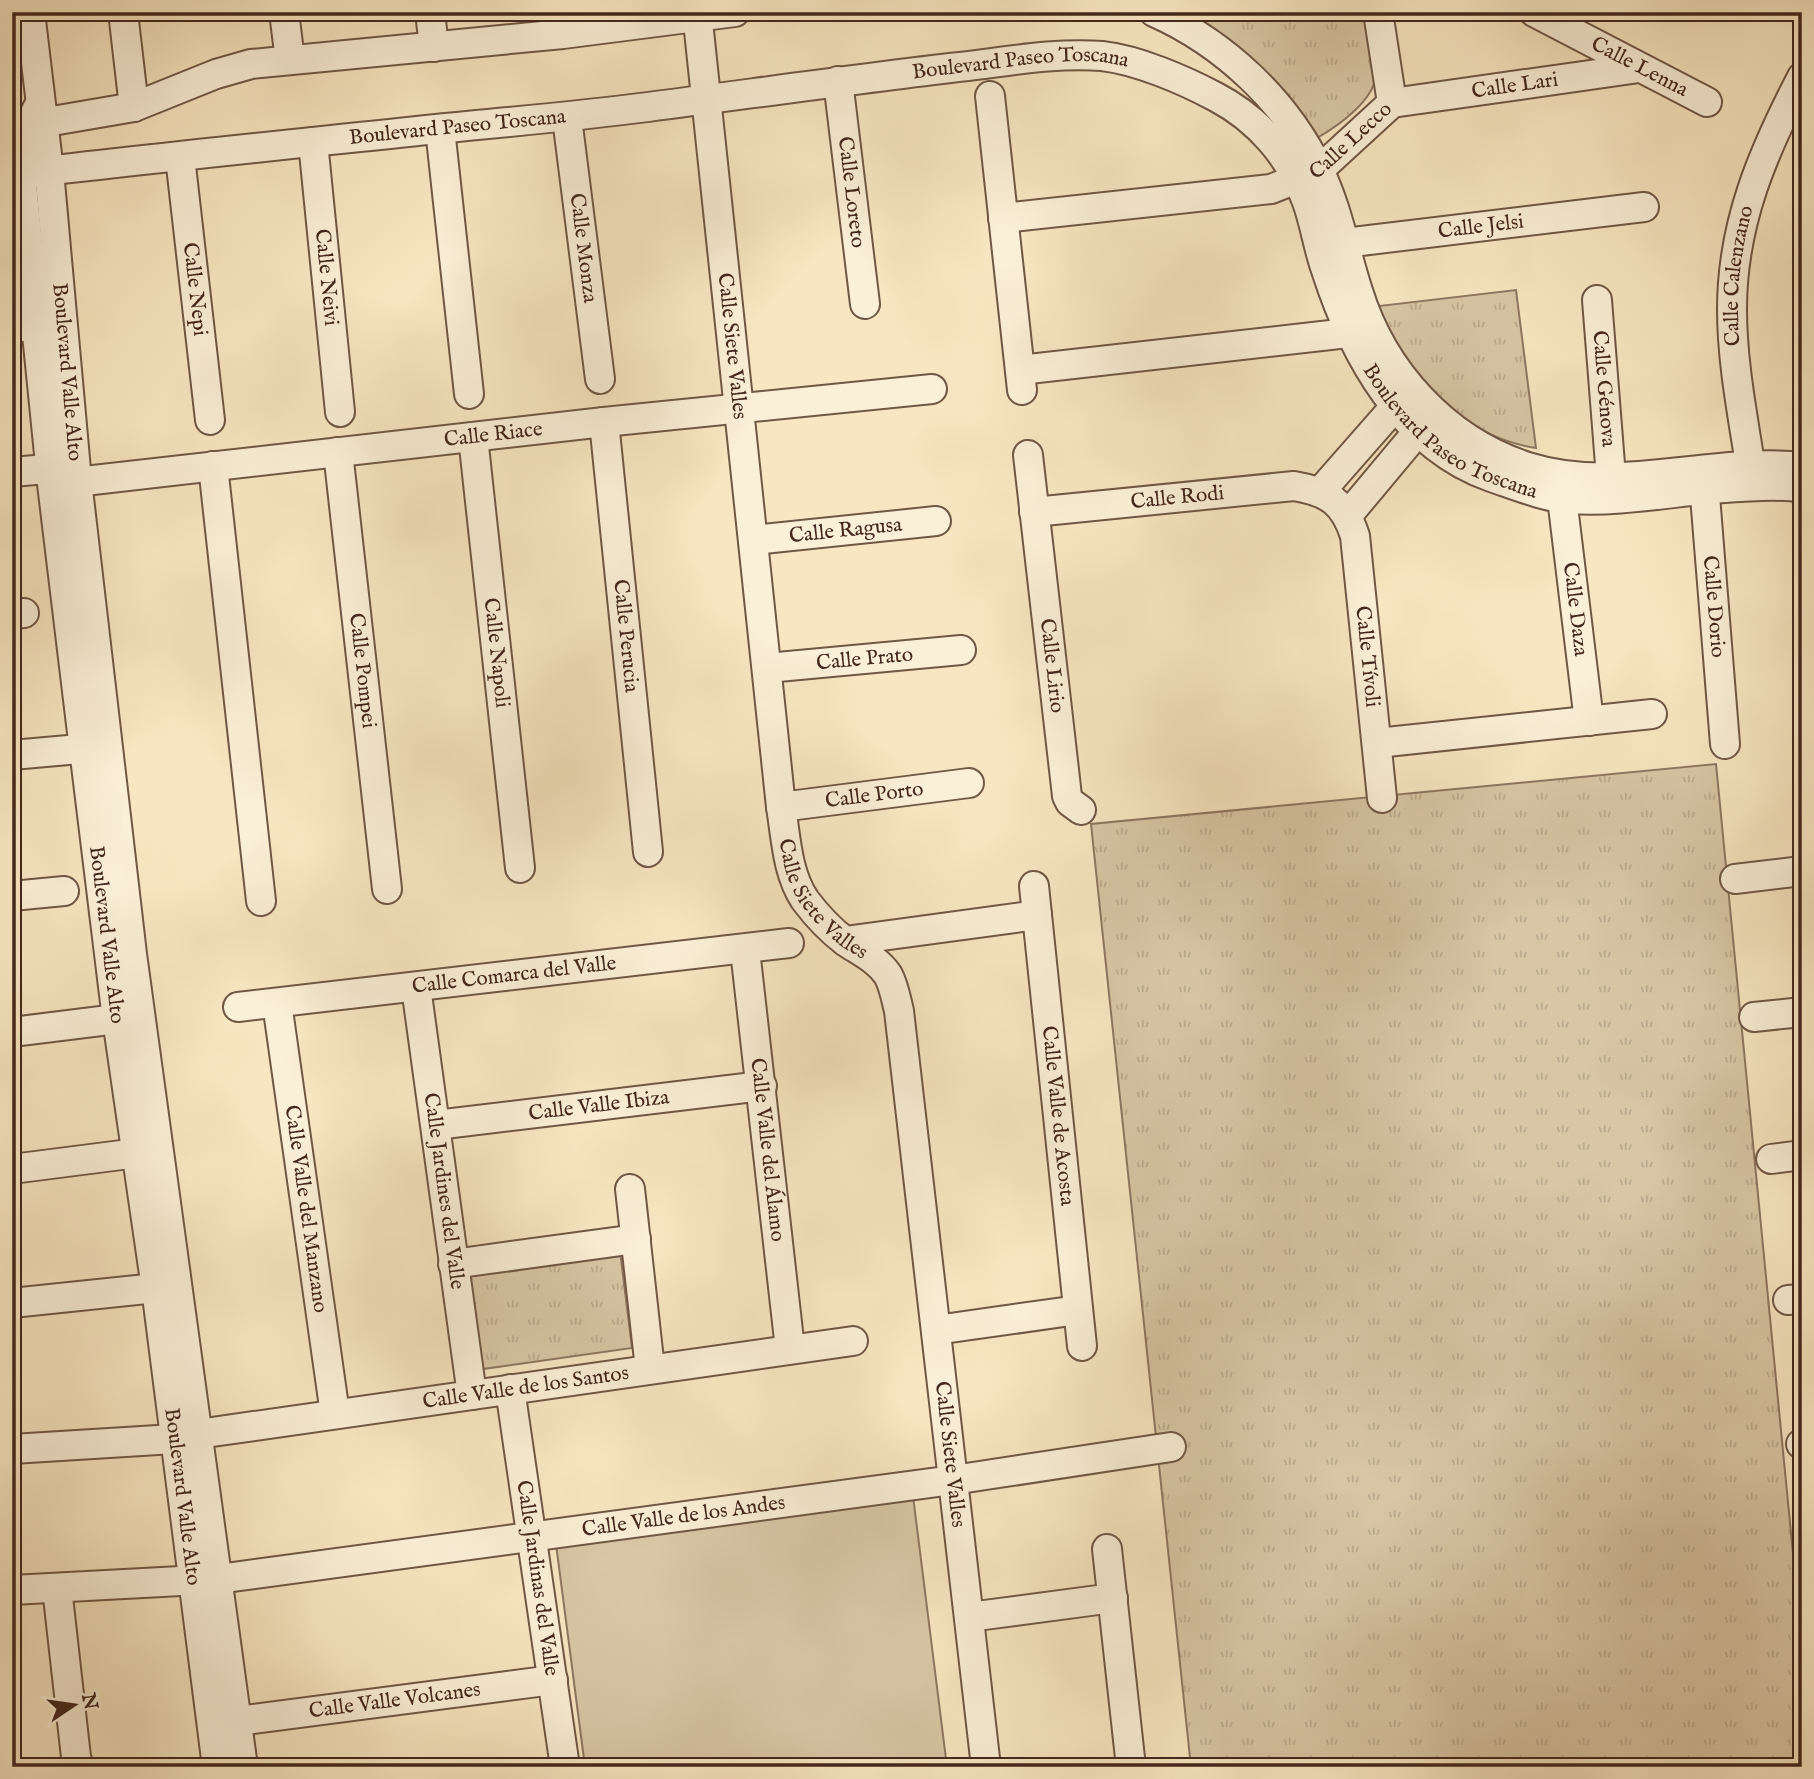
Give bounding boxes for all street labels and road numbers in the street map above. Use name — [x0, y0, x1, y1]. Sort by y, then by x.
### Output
street label: Calle Lenna — [1586, 30, 1694, 104]
street label: Boulevard Paseo Toscana — [911, 42, 1132, 86]
street label: Calle Lari — [1470, 66, 1560, 105]
street label: Calle Lecco — [1306, 96, 1398, 186]
street label: Boulevard Paseo Toscana — [348, 103, 568, 152]
street label: Calle Loreto — [831, 135, 872, 249]
street label: Calle Monza — [563, 191, 604, 305]
street label: Calle Calenzano — [1718, 202, 1760, 347]
street label: Calle Jelsi — [1436, 208, 1525, 245]
street label: Calle Neivi — [308, 227, 345, 327]
street label: Calle Nepi — [176, 241, 214, 337]
street label: Calle Siete Valles — [711, 272, 753, 421]
street label: Boulevard Valle Alto — [46, 282, 89, 462]
street label: Calle Génova — [1586, 329, 1622, 449]
street label: Boulevard Paseo Toscana — [1356, 359, 1542, 506]
street label: Calle Riace — [443, 416, 544, 454]
street label: Calle Rodi — [1129, 480, 1225, 516]
street label: Calle Ragusa — [788, 511, 904, 550]
street label: Calle Dorio — [1696, 554, 1731, 659]
street label: Calle Daza — [1556, 561, 1595, 659]
street label: Calle Perucia — [607, 578, 645, 695]
street label: Calle Napoli — [477, 596, 516, 709]
street label: Calle Tívoli — [1349, 604, 1386, 708]
street label: Calle Pompei — [343, 612, 382, 730]
street label: Calle Lirio — [1033, 617, 1071, 714]
street label: Calle Prato — [815, 641, 914, 677]
street label: Calle Porto — [823, 775, 925, 815]
street label: Calle Siete Valles — [772, 837, 873, 966]
street label: Boulevard Valle Alto — [82, 844, 131, 1025]
street label: Calle Comarca del Valle — [410, 950, 618, 1000]
street label: Calle Valle de Acosta — [1035, 1025, 1081, 1208]
street label: Calle Valle del Álamo — [744, 1056, 791, 1243]
street label: Calle Valle Ibiza — [527, 1084, 672, 1127]
street label: Calle Jardines del Valle — [417, 1091, 471, 1291]
street label: Calle Valle del Manzano — [278, 1103, 334, 1315]
street label: Calle Valle de los Santos — [421, 1359, 631, 1415]
street label: Calle Siete Valles — [928, 1380, 972, 1529]
street label: Boulevard Valle Alto — [158, 1406, 207, 1587]
street label: Calle Jardinas del Valle — [510, 1478, 565, 1678]
street label: Calle Valle de los Andes — [580, 1489, 787, 1543]
street label: Calle Valle Volcanes — [307, 1676, 482, 1725]

